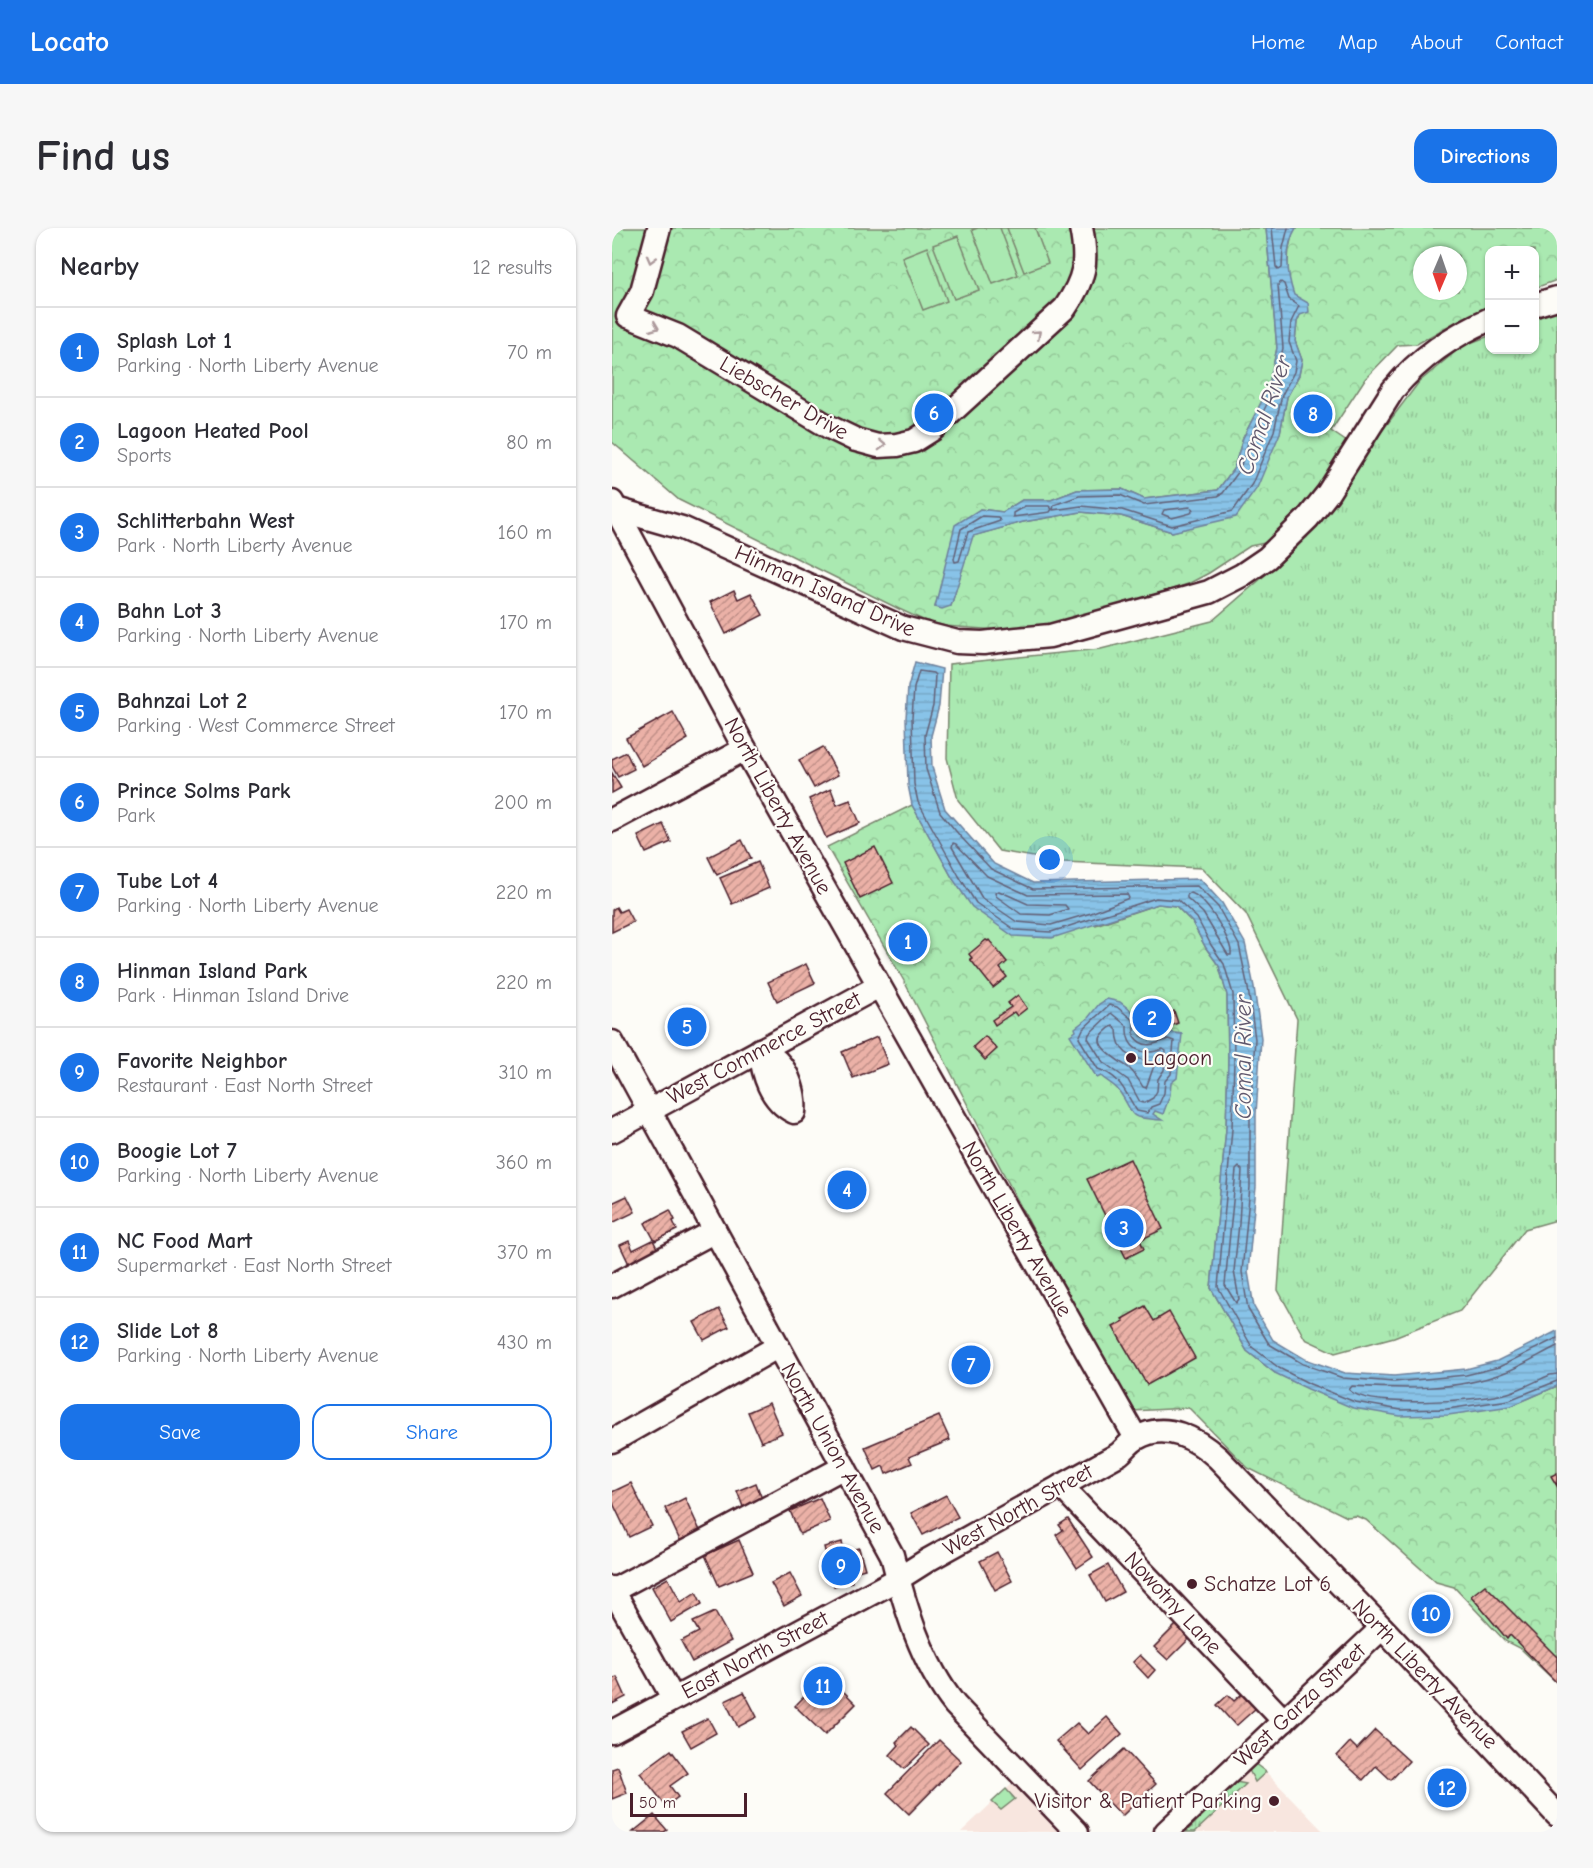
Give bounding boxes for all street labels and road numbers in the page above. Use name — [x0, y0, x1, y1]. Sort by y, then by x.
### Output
street label: Liebscher Drive — [715, 351, 853, 445]
street label: Hinman Island Drive — [731, 540, 919, 642]
street label: North Liberty Avenue — [719, 713, 837, 899]
street label: West Commerce Street — [662, 985, 866, 1110]
street label: North Liberty Avenue — [956, 1137, 1078, 1321]
street label: North Union Avenue — [775, 1358, 891, 1538]
street label: West North Street — [939, 1458, 1098, 1562]
street label: Nowotny Lane — [1119, 1546, 1227, 1660]
street label: North Liberty Avenue — [1347, 1594, 1503, 1754]
street label: East North Street — [677, 1605, 834, 1705]
street label: West Garza Street — [1229, 1637, 1372, 1772]

